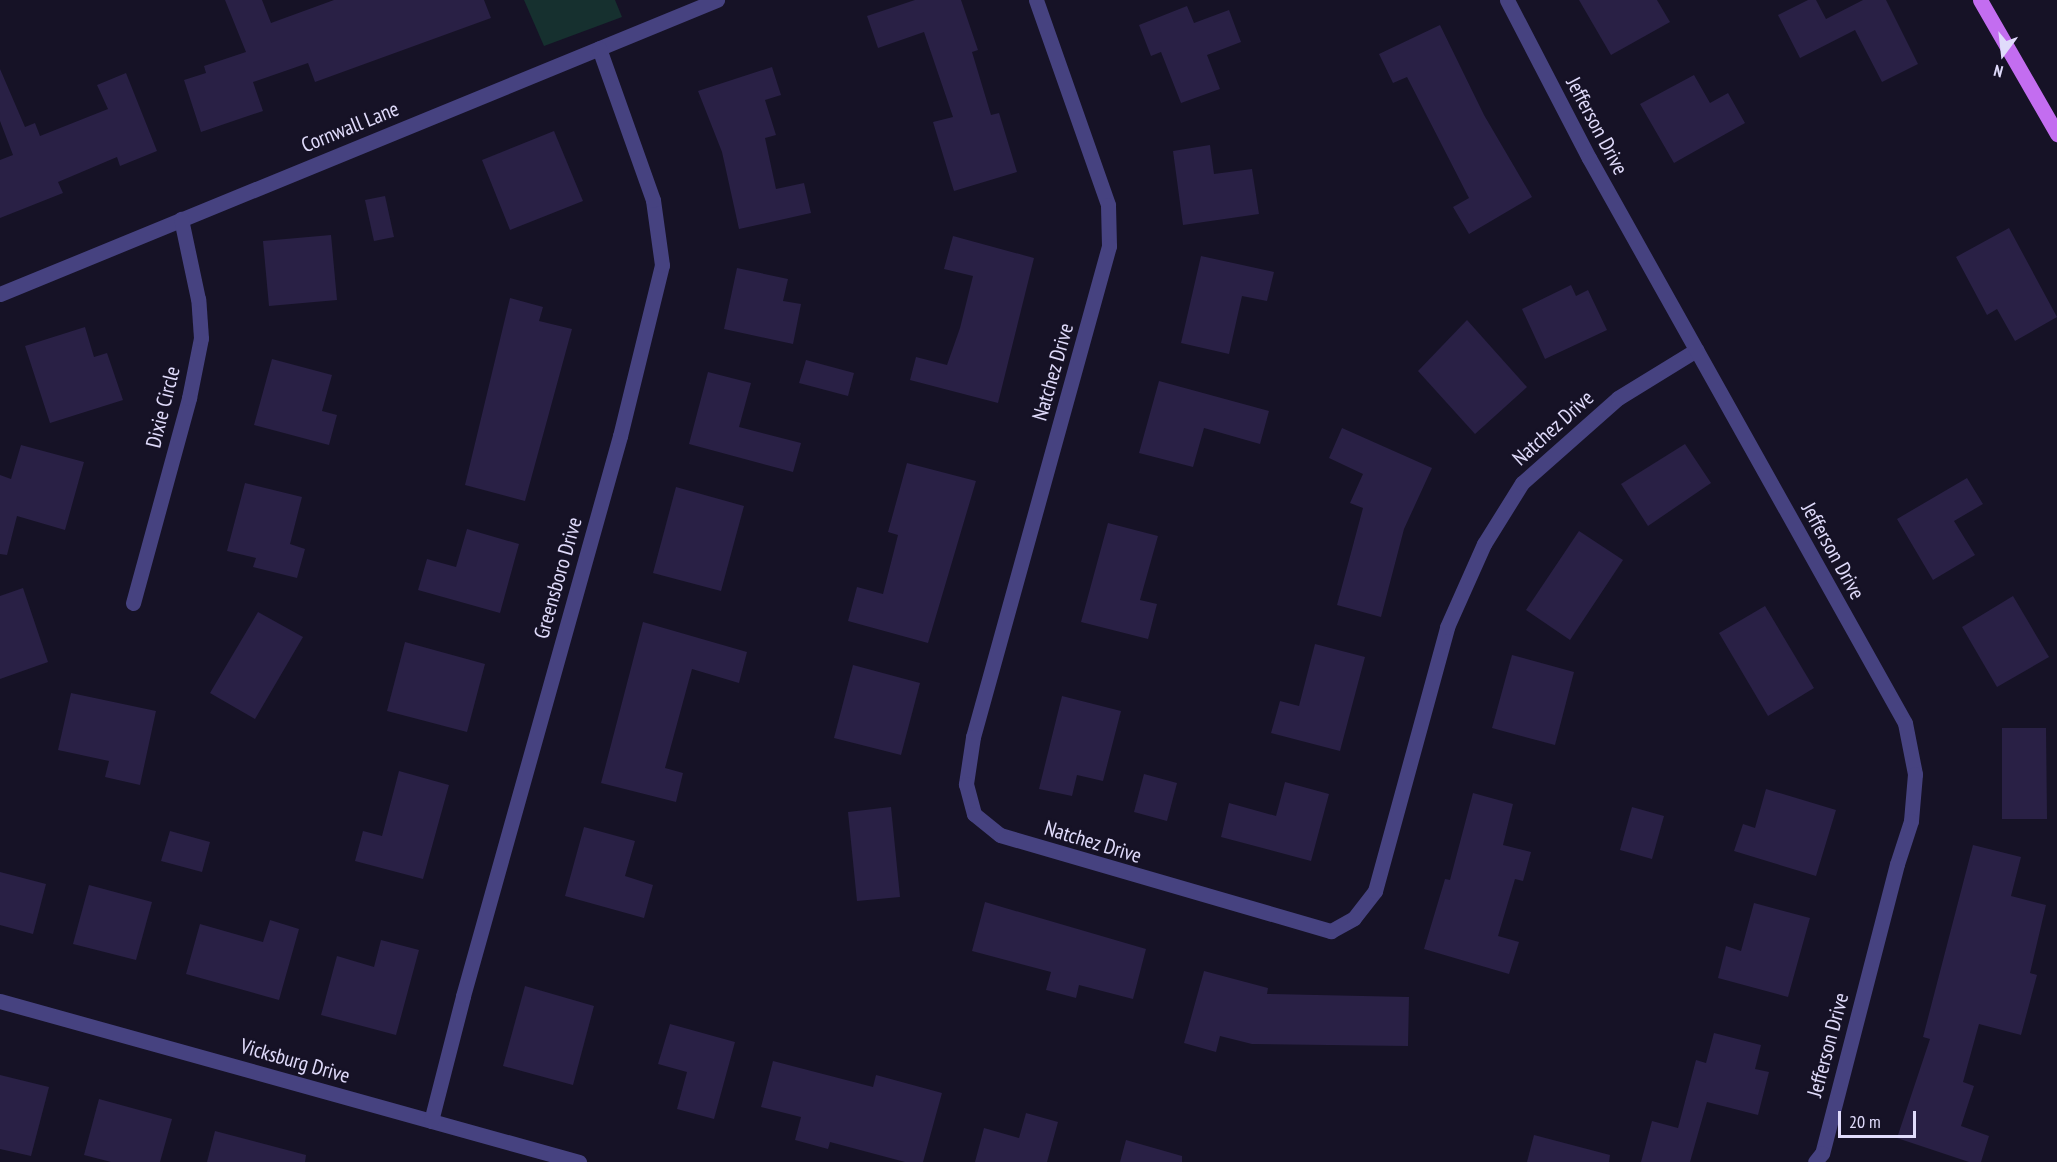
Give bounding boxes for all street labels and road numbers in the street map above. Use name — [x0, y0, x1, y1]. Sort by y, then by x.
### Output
street label: Jefferson Drive — [1561, 73, 1633, 179]
street label: Cornwall Lane — [298, 96, 402, 158]
street label: Natchez Drive — [1027, 320, 1079, 424]
street label: Dixie Circle — [141, 364, 185, 450]
street label: Natchez Drive — [1507, 385, 1599, 471]
street label: Jefferson Drive — [1796, 498, 1870, 604]
street label: Greensboro Drive — [529, 514, 587, 642]
street label: Natchez Drive — [1041, 815, 1145, 869]
street label: Jefferson Drive — [1802, 990, 1854, 1100]
street label: Vicksburg Drive — [237, 1033, 353, 1089]

